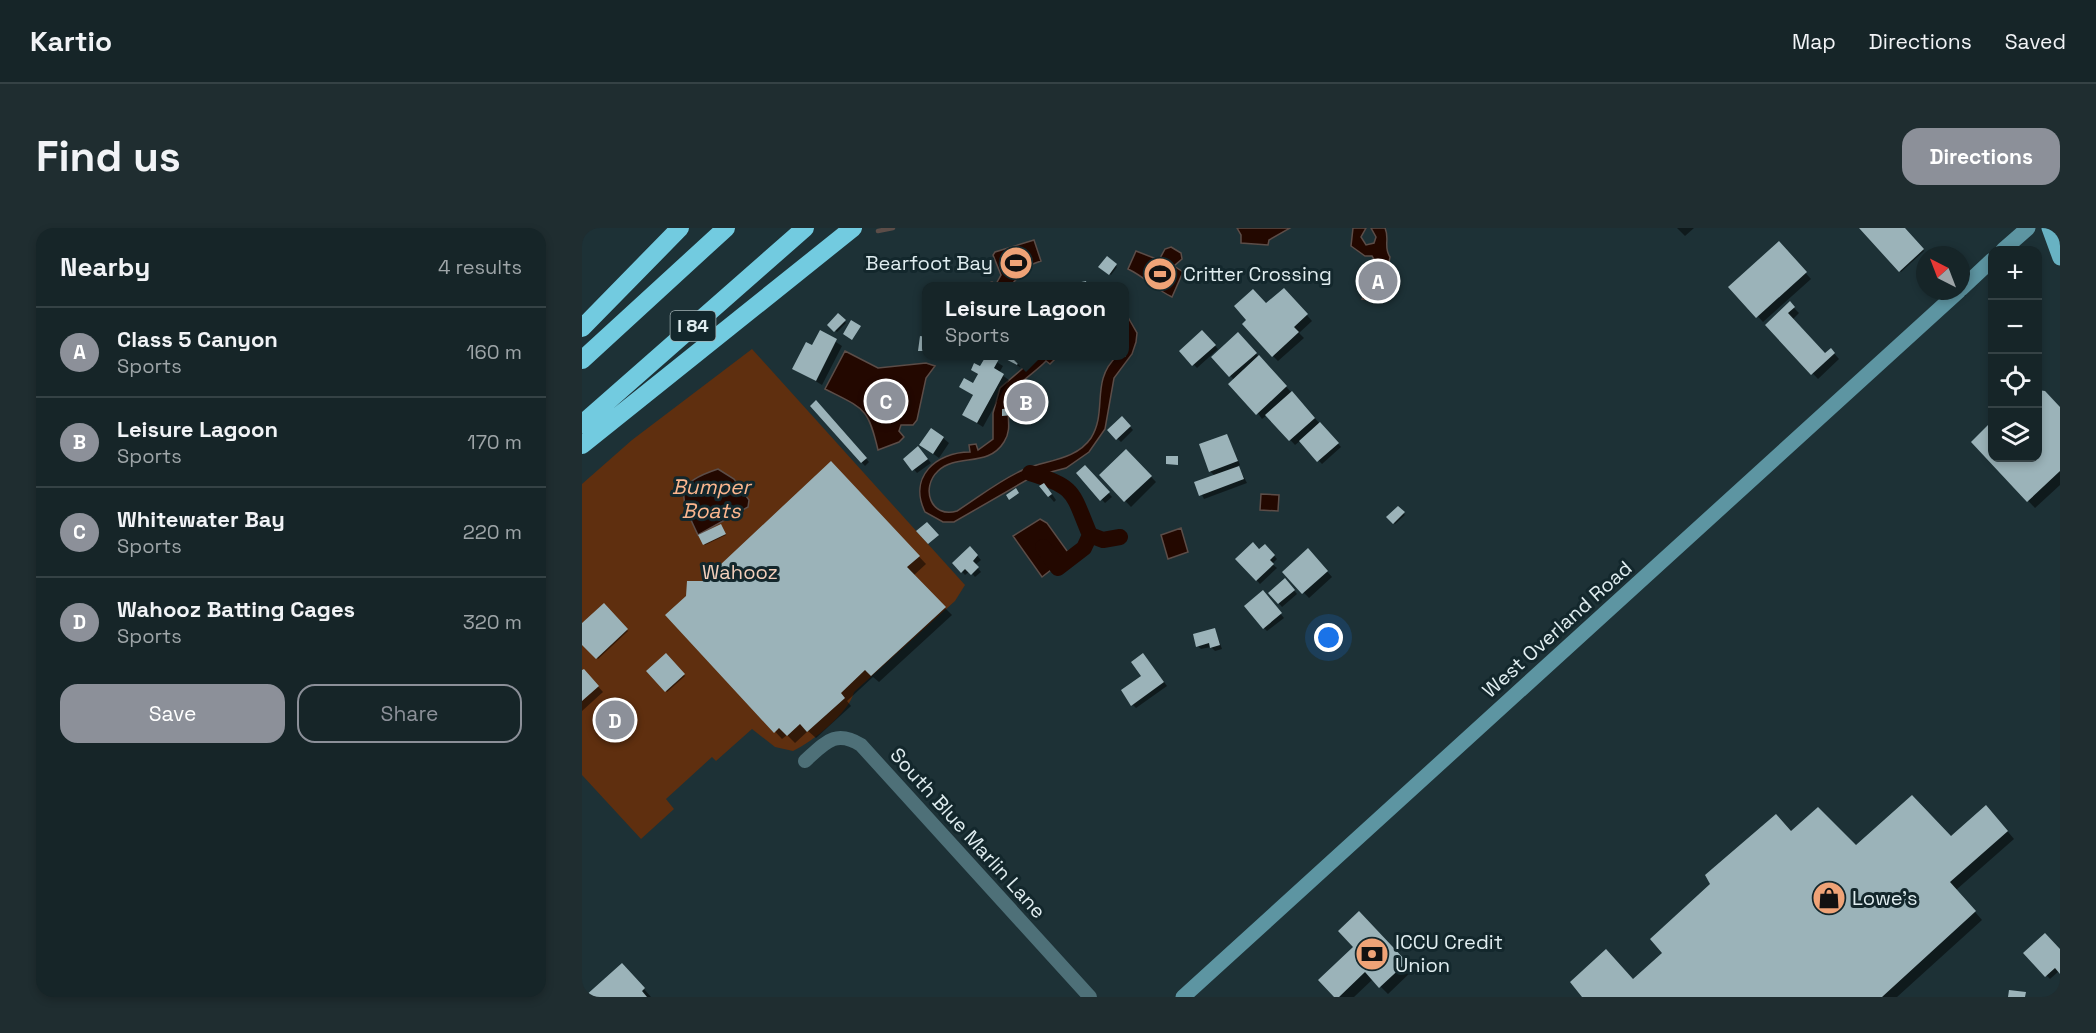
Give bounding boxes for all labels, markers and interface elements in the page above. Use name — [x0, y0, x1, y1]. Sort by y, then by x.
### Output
text: Kartio — [30, 23, 112, 59]
text: Map — [1792, 28, 1836, 55]
text: Directions — [1869, 28, 1972, 55]
text: Saved — [2005, 28, 2066, 55]
button: Directions — [1902, 128, 2060, 185]
text: Find us — [36, 130, 181, 183]
sports icon: Bearfoot Bay — [998, 245, 1034, 281]
north arrow — [1916, 246, 1970, 300]
map controls — [1988, 246, 2042, 462]
button: + — [1988, 246, 2042, 300]
text: Nearby — [60, 250, 150, 284]
place label: Bearfoot Bay — [865, 250, 993, 276]
text: 4 results — [438, 254, 522, 280]
sports icon: Critter Crossing — [1142, 256, 1178, 292]
pin: A — [1358, 259, 1398, 304]
place label: Critter Crossing — [1183, 261, 1332, 287]
popup — [922, 282, 1129, 360]
text: Leisure Lagoon — [945, 294, 1106, 322]
button: − — [1988, 300, 2042, 354]
road number: I 84 — [670, 311, 716, 341]
text: Sports — [945, 322, 1010, 348]
text: Class 5 Canyon — [117, 325, 278, 353]
text: A — [73, 339, 86, 365]
text: 160 m — [466, 339, 522, 365]
text: Sports — [117, 353, 182, 379]
button: locate — [1988, 354, 2042, 408]
pin: C — [866, 378, 906, 423]
pin: B — [1006, 380, 1046, 424]
button: layers — [1988, 408, 2042, 462]
text: Leisure Lagoon — [117, 415, 278, 443]
text: B — [73, 429, 86, 455]
text: 170 m — [467, 429, 522, 455]
text: Sports — [117, 443, 182, 469]
water label: Bumper Boats — [672, 473, 752, 524]
text: Whitewater Bay — [117, 505, 285, 533]
text: C — [73, 519, 86, 545]
text: 220 m — [463, 519, 522, 545]
text: Sports — [117, 533, 182, 559]
street label: West Overland Road — [1477, 555, 1637, 703]
park label: Wahooz — [702, 559, 778, 585]
text: Wahooz Batting Cages — [117, 595, 355, 623]
text: D — [73, 609, 86, 635]
text: 320 m — [463, 609, 522, 635]
text: Sports — [117, 623, 182, 649]
your location — [1314, 623, 1343, 652]
button: Save — [60, 684, 285, 743]
button: Share — [297, 684, 522, 743]
pin: D — [596, 698, 634, 742]
street label: South Blue Marlin Lane — [884, 742, 1052, 924]
shop icon: Lowe's — [1811, 880, 1847, 916]
place label: Lowe's — [1852, 885, 1918, 911]
place label: ICCU Credit Union — [1395, 929, 1503, 978]
bank icon: ICCU Credit Union — [1354, 936, 1390, 972]

